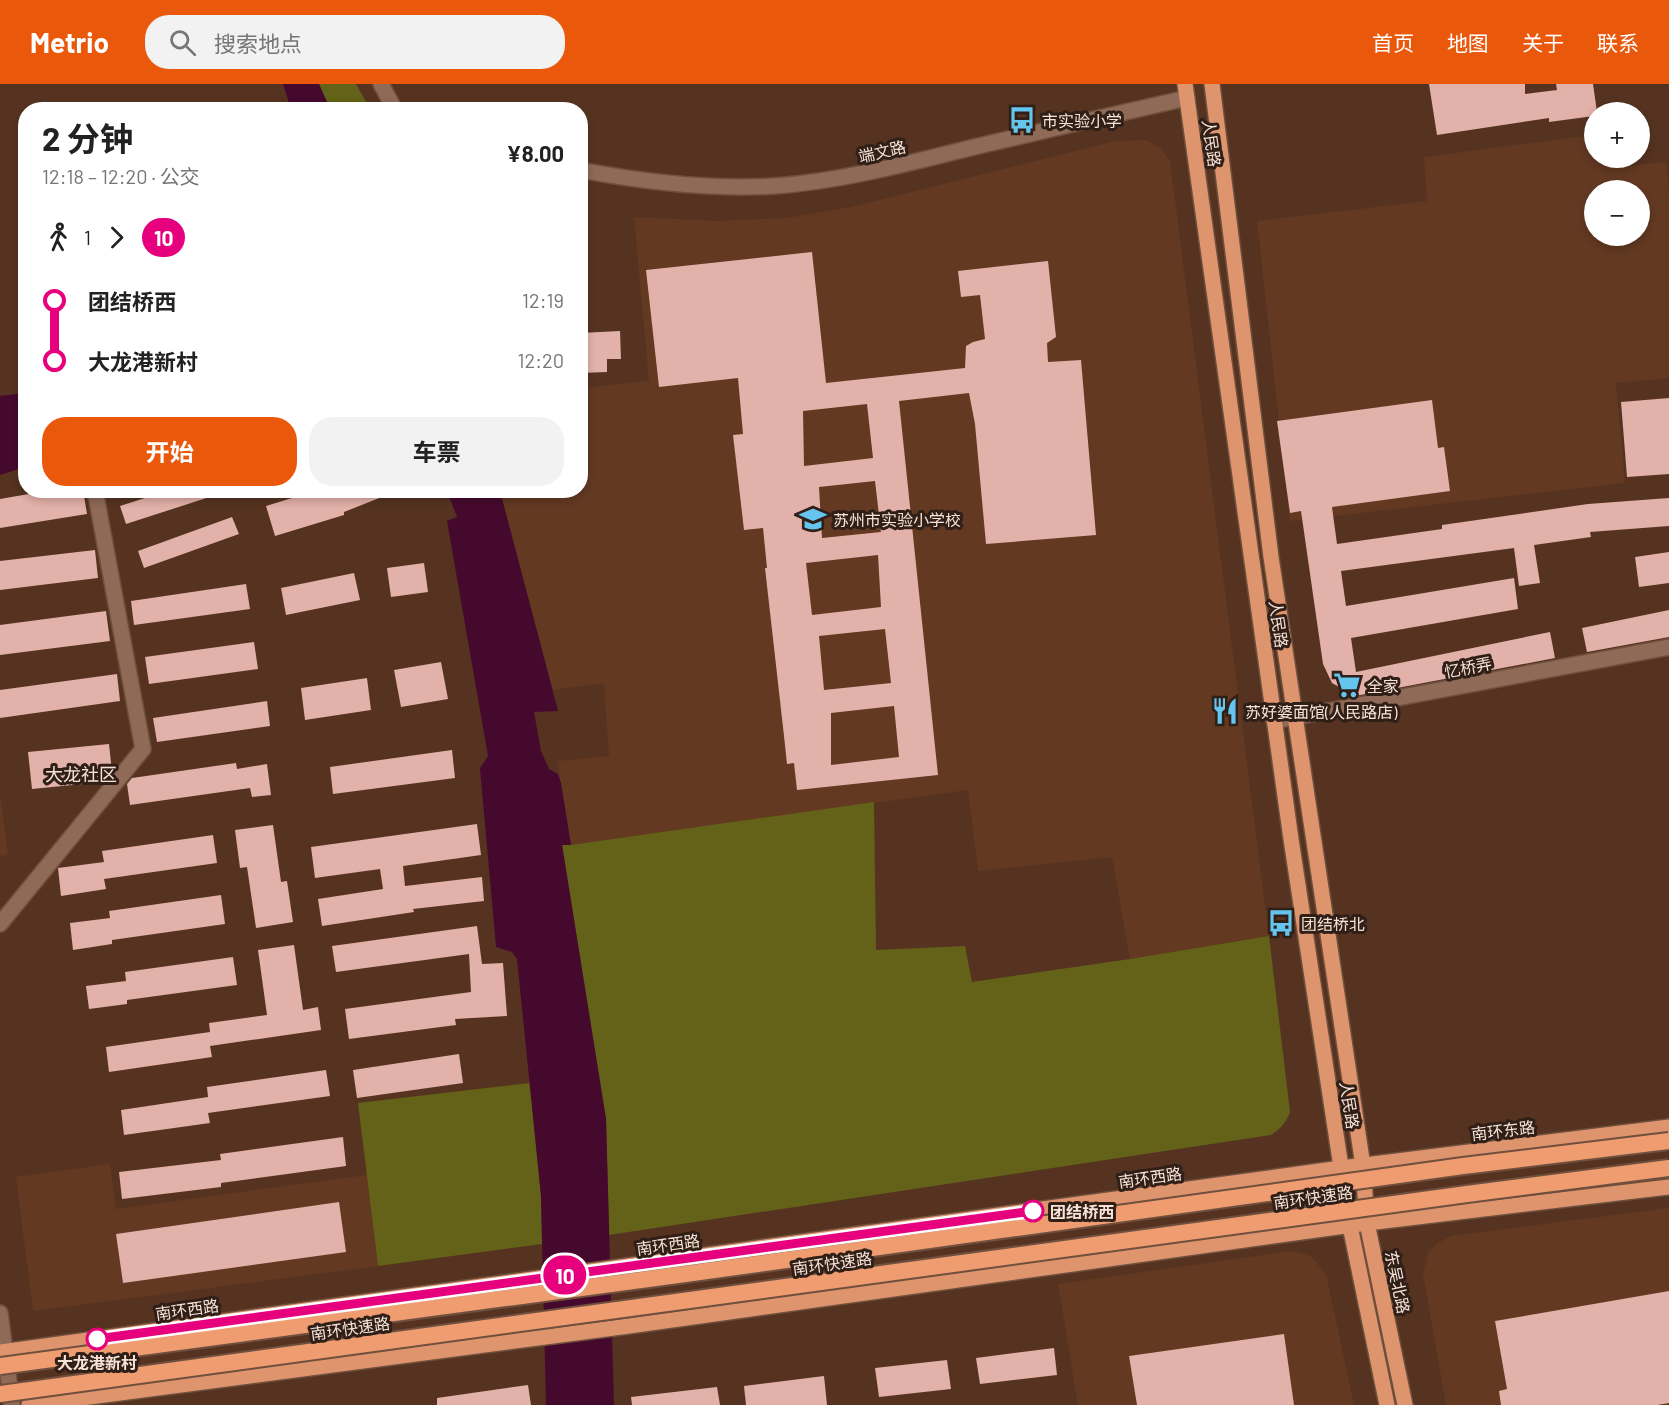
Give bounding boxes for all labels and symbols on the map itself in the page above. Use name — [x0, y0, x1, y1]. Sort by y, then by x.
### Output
bus stop icon: 市实验小学 — [1007, 105, 1037, 135]
place label: 市实验小学 — [1042, 111, 1122, 130]
street label: 人民路 — [1199, 118, 1225, 168]
street label: 端文路 — [856, 136, 908, 166]
school or university icon: 苏州市实验小学校 — [798, 504, 828, 534]
place label: 苏州市实验小学校 — [833, 510, 961, 529]
street label: 人民路 — [1266, 599, 1292, 649]
street label: 忆桥弄 — [1443, 653, 1493, 681]
supermarket icon: 全家 — [1332, 670, 1362, 700]
place label: 全家 — [1367, 676, 1399, 695]
restaurant icon: 苏好婆面馆(人民路店) — [1210, 696, 1240, 726]
place label: 苏好婆面馆(人民路店) — [1245, 702, 1398, 721]
district label: 大龙社区 — [45, 763, 117, 785]
bus stop icon: 团结桥北 — [1266, 908, 1296, 938]
place label: 团结桥北 — [1301, 914, 1365, 933]
street label: 人民路 — [1337, 1080, 1363, 1130]
street label: 南环东路 — [1470, 1117, 1536, 1143]
street label: 南环西路 — [1117, 1163, 1183, 1191]
street label: 南环快速路 — [1272, 1182, 1354, 1212]
marker: 团结桥西 — [1022, 1200, 1044, 1222]
place label: 团结桥西 — [1050, 1202, 1114, 1221]
street label: 南环西路 — [635, 1230, 701, 1258]
street label: 南环快速路 — [791, 1248, 873, 1278]
street label: 东吴北路 — [1382, 1249, 1414, 1315]
line badge: 10 — [538, 1256, 592, 1294]
street label: 南环西路 — [154, 1295, 220, 1323]
street label: 南环快速路 — [309, 1313, 391, 1343]
marker: 大龙港新村 — [86, 1328, 108, 1350]
place label: 大龙港新村 — [57, 1353, 137, 1372]

